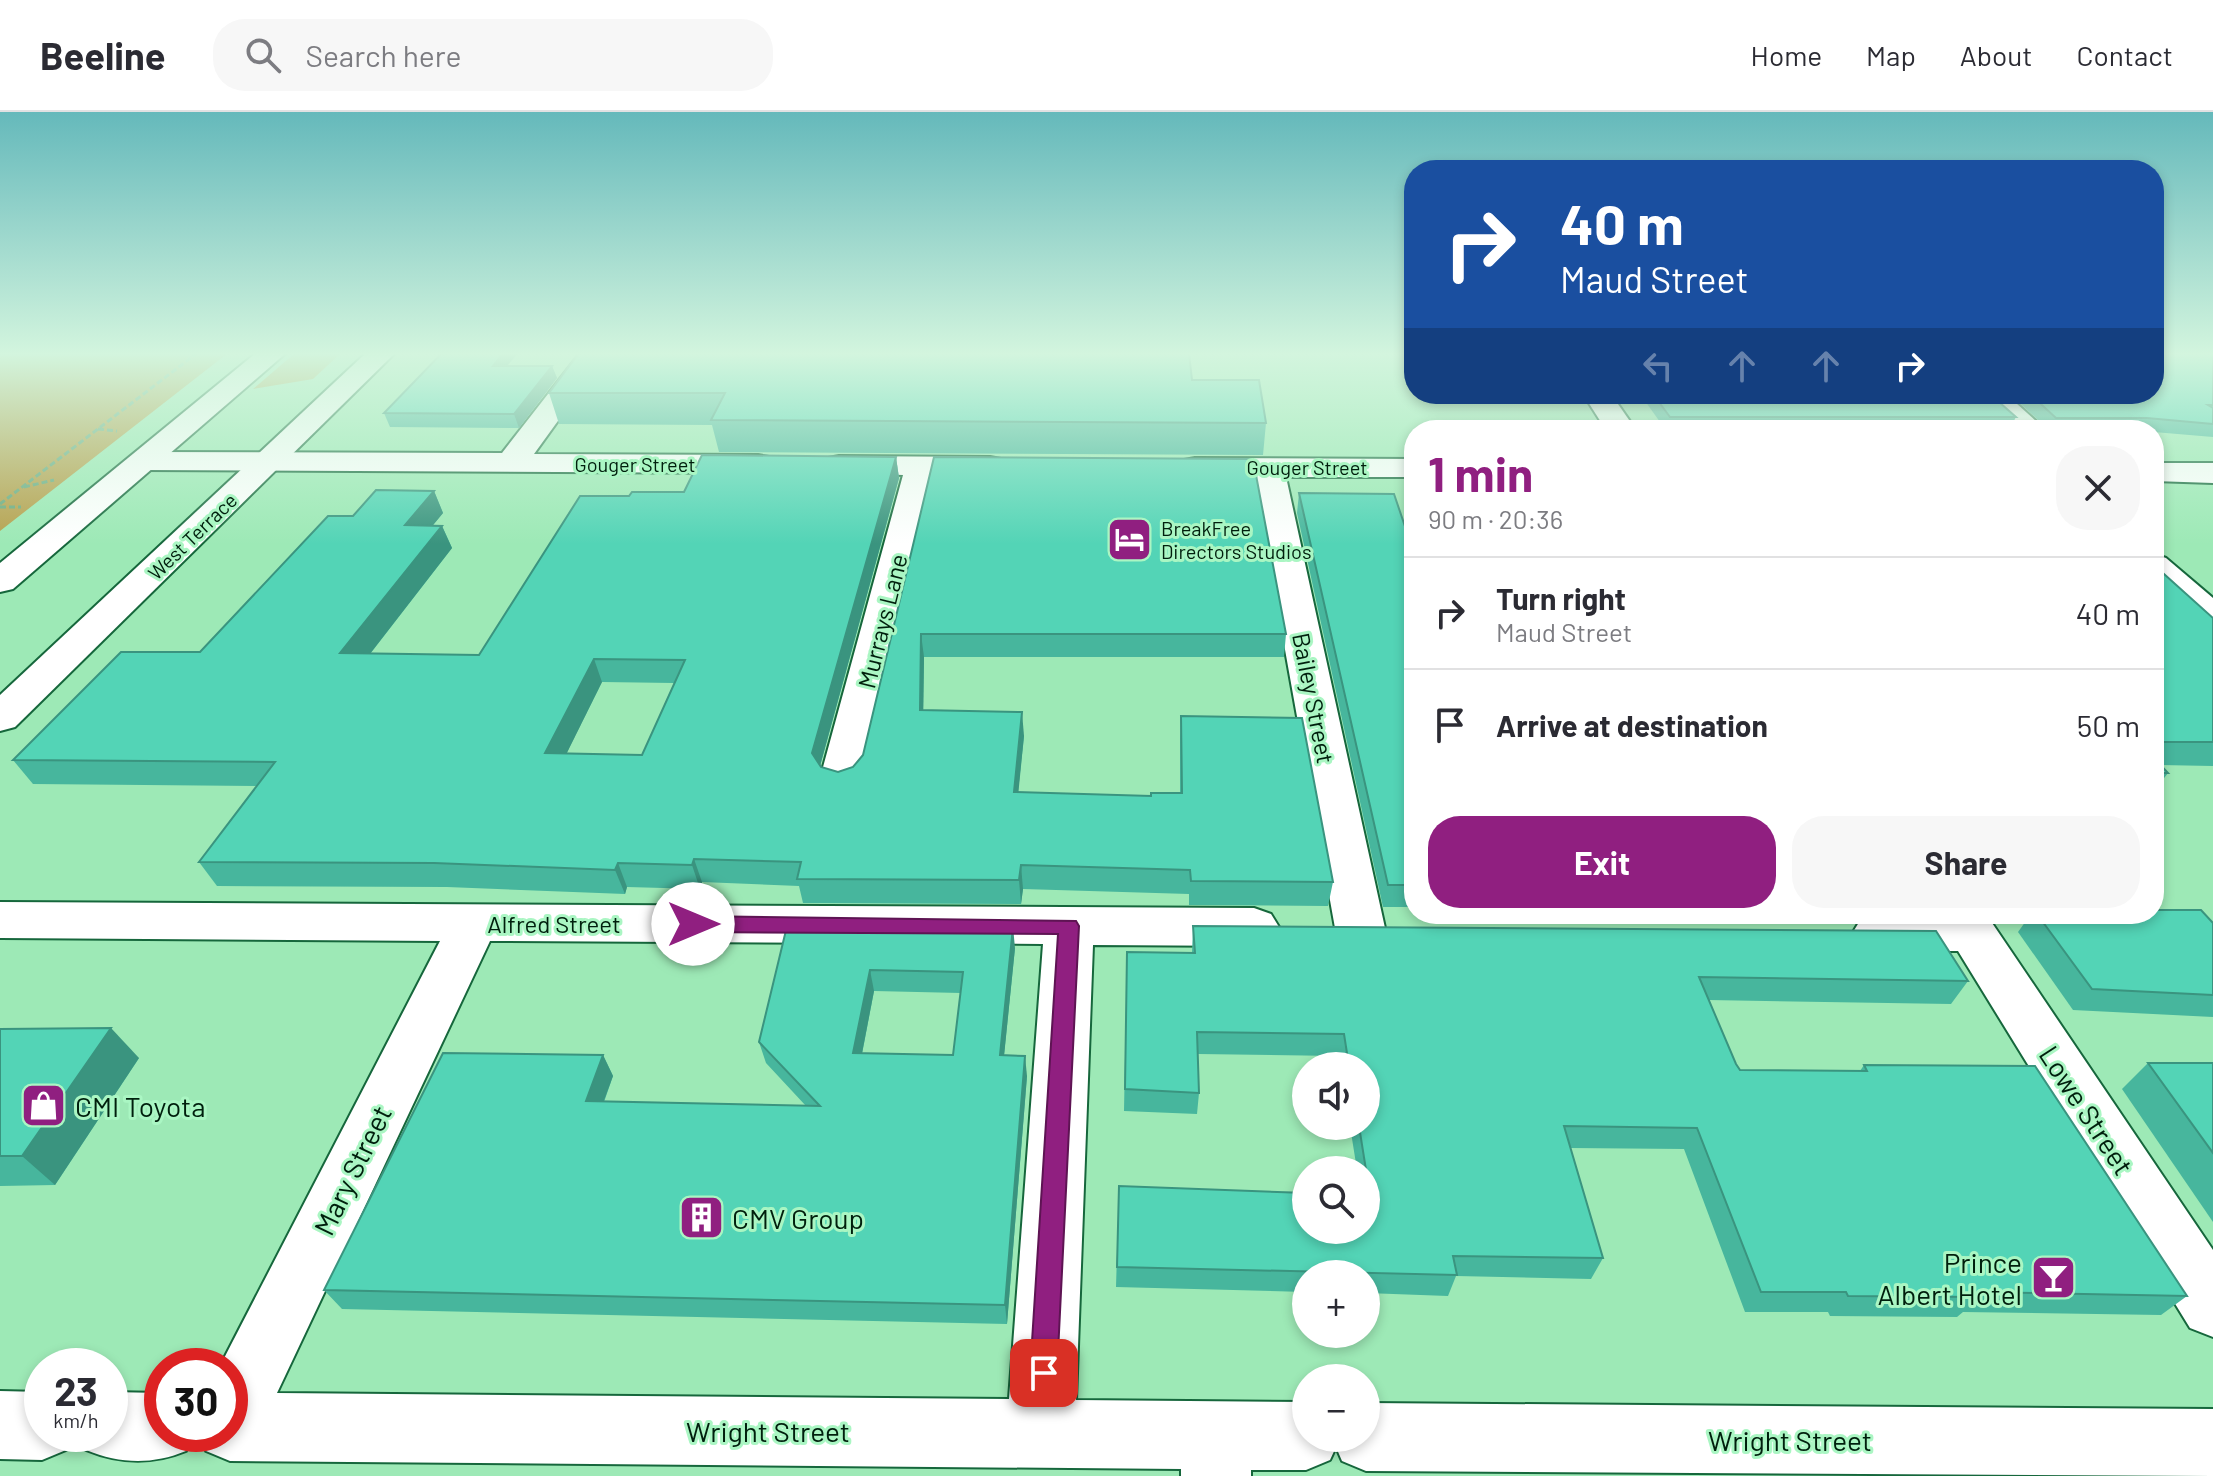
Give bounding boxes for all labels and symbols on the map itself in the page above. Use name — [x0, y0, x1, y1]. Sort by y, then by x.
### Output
street label: Gouger Street — [574, 452, 696, 476]
street label: Gouger Street — [1246, 455, 1368, 479]
street label: West Terrace — [143, 488, 241, 584]
hotel icon: BreakFree Directors Studios — [1106, 516, 1154, 564]
place label: BreakFree Directors Studios — [1161, 516, 1312, 563]
street label: Murrays Lane — [851, 551, 913, 691]
street label: Bailey Street — [1287, 630, 1341, 766]
position arrow — [651, 882, 735, 966]
street label: Alfred Street — [487, 909, 621, 938]
street label: Lowe Street — [2033, 1039, 2141, 1181]
shop icon: CMI Toyota — [20, 1082, 68, 1130]
place label: CMI Toyota — [75, 1089, 206, 1123]
street label: Mary Street — [306, 1100, 398, 1240]
building icon: CMV Group — [677, 1194, 725, 1242]
place label: CMV Group — [732, 1201, 864, 1235]
place label: Prince Albert Hotel — [1878, 1245, 2022, 1311]
bar icon: Prince Albert Hotel — [2029, 1254, 2077, 1302]
pin — [1010, 1339, 1078, 1407]
speed limit sign: 30 — [144, 1348, 248, 1452]
street label: Wright Street — [686, 1414, 850, 1448]
street label: Wright Street — [1708, 1423, 1872, 1457]

